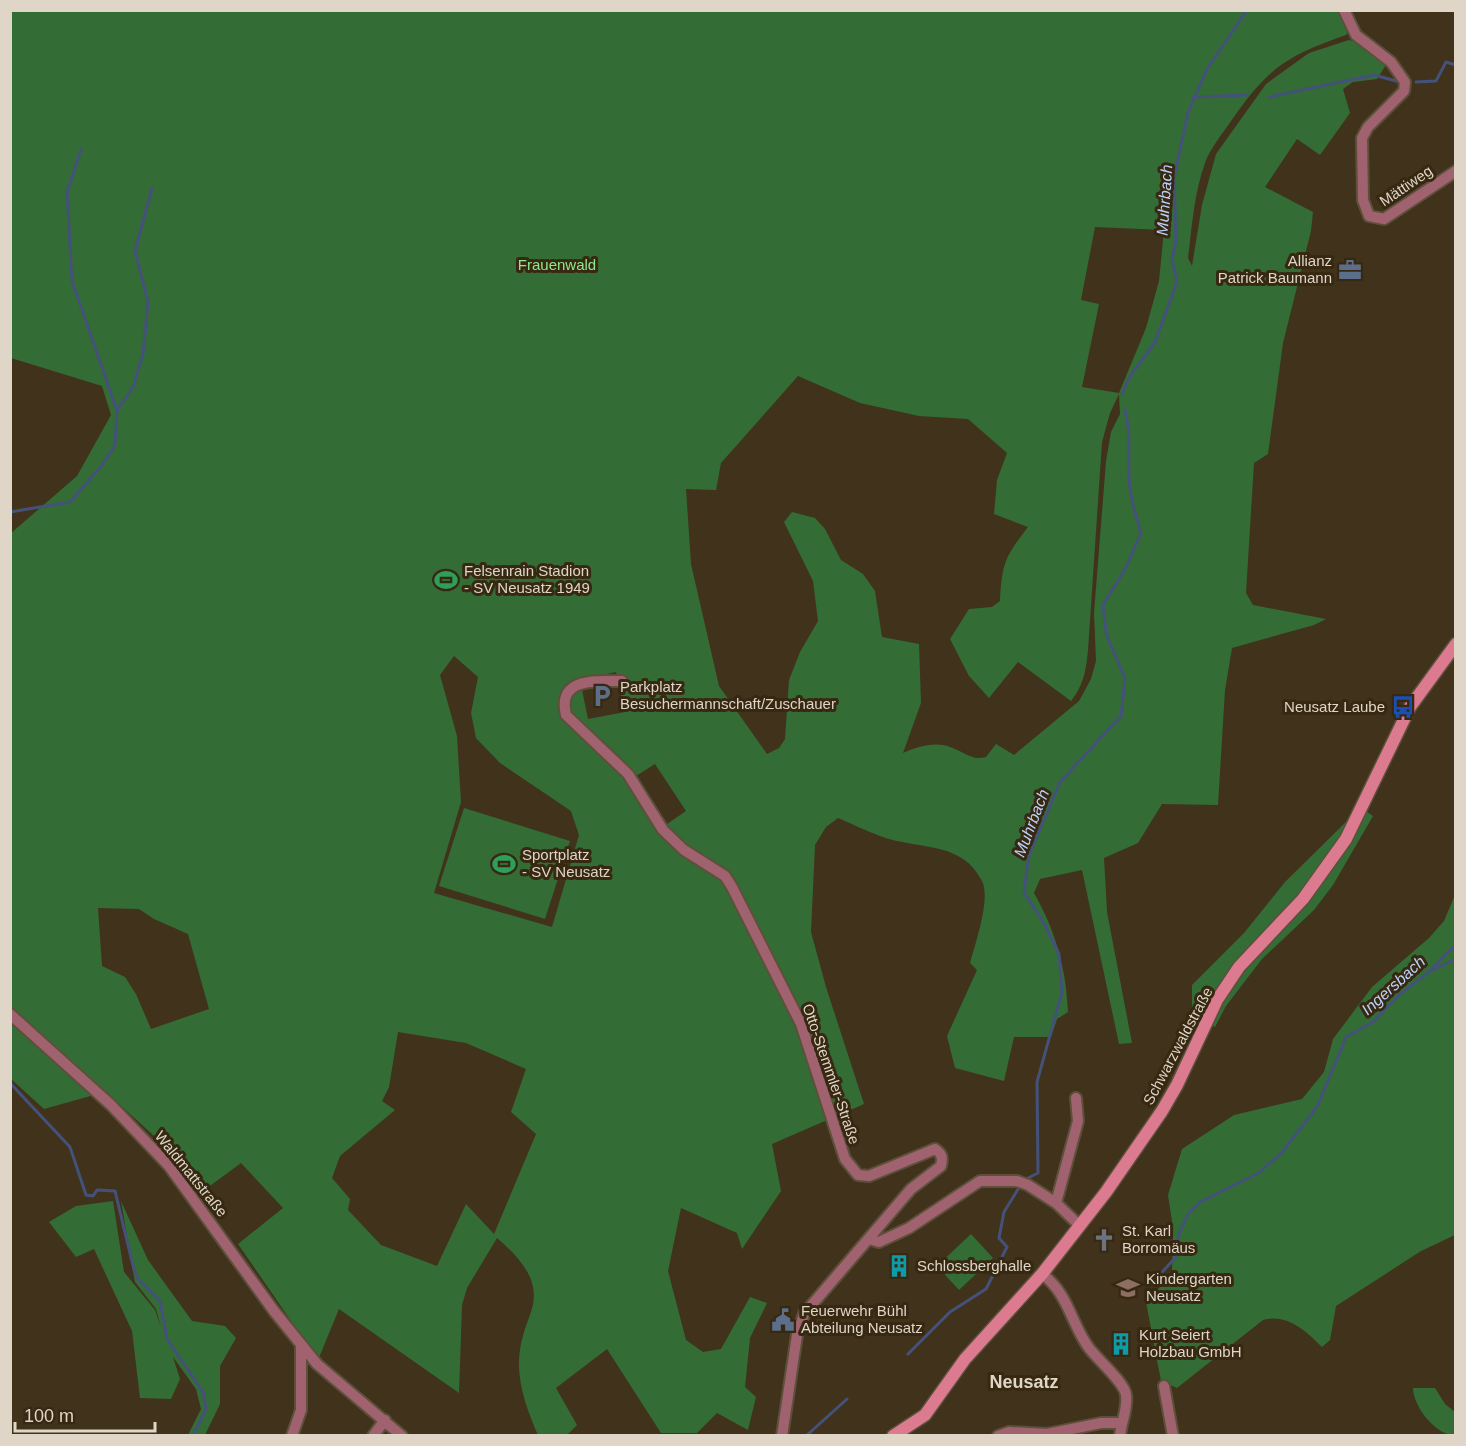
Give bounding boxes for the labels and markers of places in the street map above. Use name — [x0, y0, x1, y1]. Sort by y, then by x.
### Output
place label: Allianz Patrick Baumann — [1218, 252, 1332, 286]
office icon: Allianz Patrick Baumann — [1337, 257, 1363, 283]
place label: Felsenrain Stadion - SV Neusatz 1949 — [464, 562, 590, 596]
sports icon: Felsenrain Stadion - SV Neusatz 1949 — [433, 567, 459, 593]
place label: Parkplatz Besuchermannschaft/Zuschauer — [620, 678, 836, 712]
parking icon: Parkplatz Besuchermannschaft/Zuschauer — [589, 683, 615, 709]
bus stop icon: Neusatz Laube — [1390, 694, 1416, 720]
place label: Neusatz Laube — [1284, 698, 1385, 715]
place label: Sportplatz - SV Neusatz — [522, 846, 610, 880]
sports icon: Sportplatz - SV Neusatz — [491, 851, 517, 877]
place label: St. Karl Borromäus — [1122, 1222, 1195, 1256]
church icon: St. Karl Borromäus — [1091, 1227, 1117, 1253]
building icon: Schlossberghalle — [886, 1253, 912, 1279]
place label: Schlossberghalle — [917, 1257, 1031, 1274]
place label: Kindergarten Neusatz — [1146, 1270, 1232, 1304]
school or university icon: Kindergarten Neusatz — [1115, 1275, 1141, 1301]
place label: Feuerwehr Bühl Abteilung Neusatz — [801, 1302, 923, 1336]
public building icon: Feuerwehr Bühl Abteilung Neusatz — [770, 1307, 796, 1333]
place label: Kurt Seiert Holzbau GmbH — [1139, 1326, 1242, 1360]
building icon: Kurt Seiert Holzbau GmbH — [1108, 1331, 1134, 1357]

